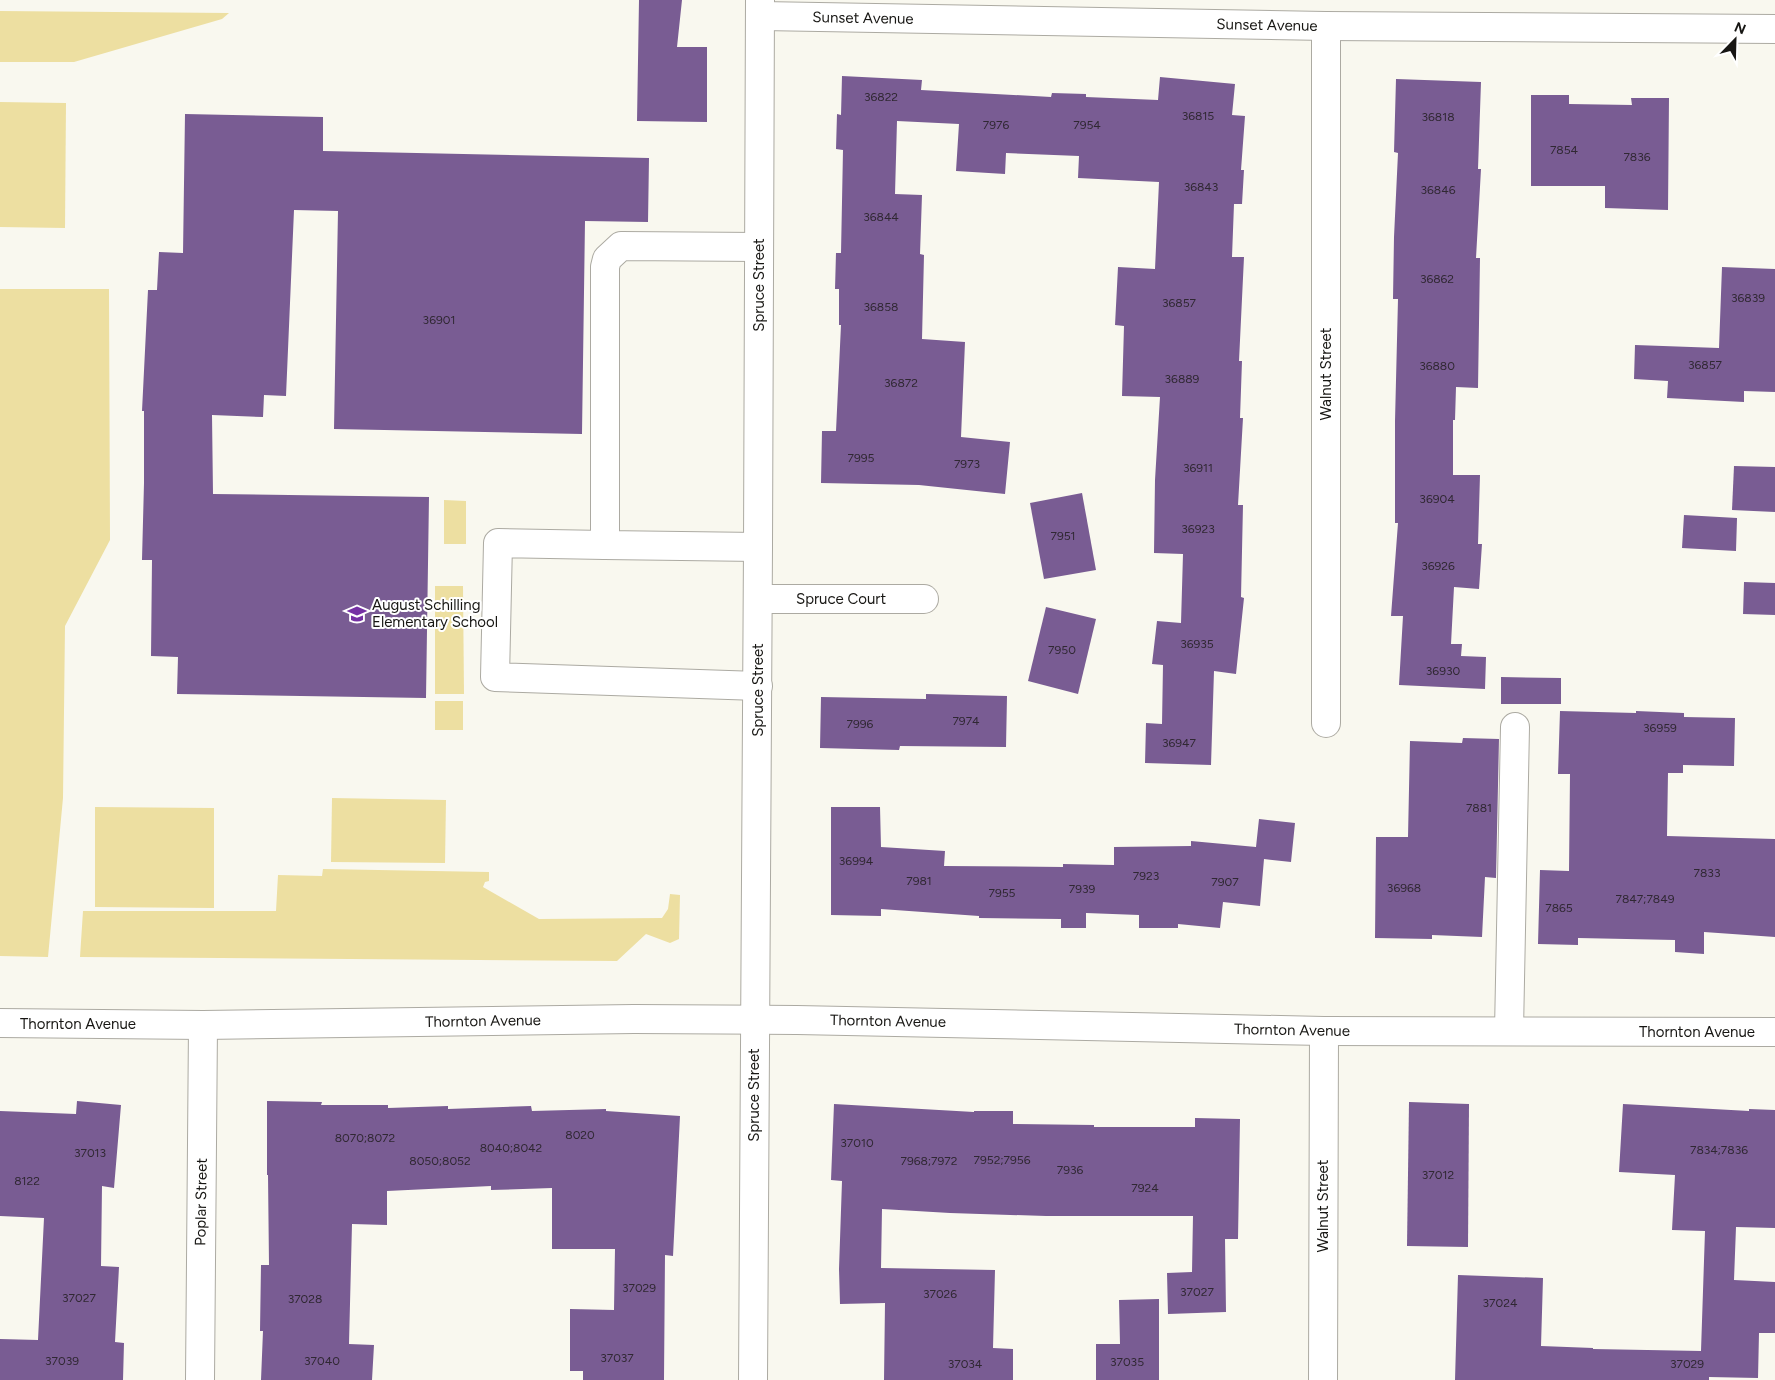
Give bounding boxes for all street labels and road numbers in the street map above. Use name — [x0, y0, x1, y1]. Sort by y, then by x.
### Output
street label: Sunset Avenue — [812, 8, 914, 28]
street label: Sunset Avenue — [1216, 15, 1318, 35]
street label: Spruce Street — [750, 238, 768, 332]
street label: Walnut Street — [1317, 327, 1335, 420]
street label: Spruce Court — [796, 590, 886, 608]
street label: Spruce Street — [749, 643, 767, 737]
street label: Thornton Avenue — [425, 1011, 541, 1031]
street label: Thornton Avenue — [830, 1011, 946, 1031]
street label: Thornton Avenue — [20, 1015, 136, 1033]
street label: Thornton Avenue — [1234, 1020, 1350, 1040]
street label: Thornton Avenue — [1639, 1023, 1755, 1041]
street label: Spruce Street — [745, 1048, 763, 1142]
street label: Poplar Street — [191, 1158, 211, 1246]
street label: Walnut Street — [1314, 1159, 1332, 1252]

